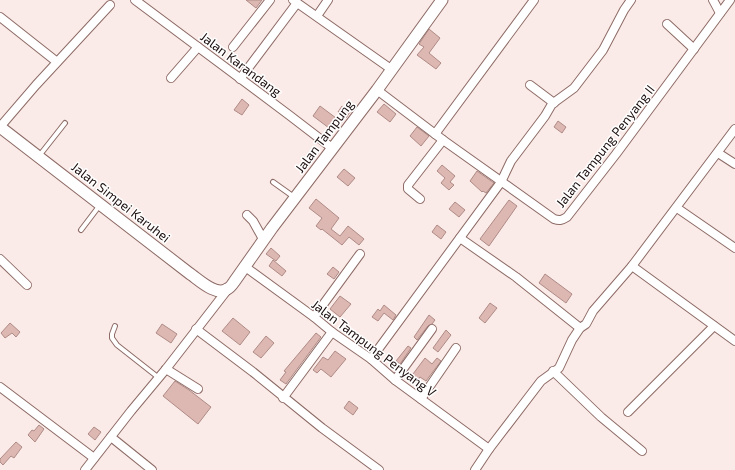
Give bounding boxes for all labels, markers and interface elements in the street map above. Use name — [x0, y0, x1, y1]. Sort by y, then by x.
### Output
street label: Jalan Karandang — [197, 28, 285, 100]
street label: Jalan Tampung Penyang II — [552, 82, 658, 210]
street label: Jalan Tampung — [291, 96, 357, 176]
street label: Jalan Simpei Karuhei — [68, 159, 174, 245]
street label: Jalan Tampung Penyang V — [309, 296, 439, 400]

